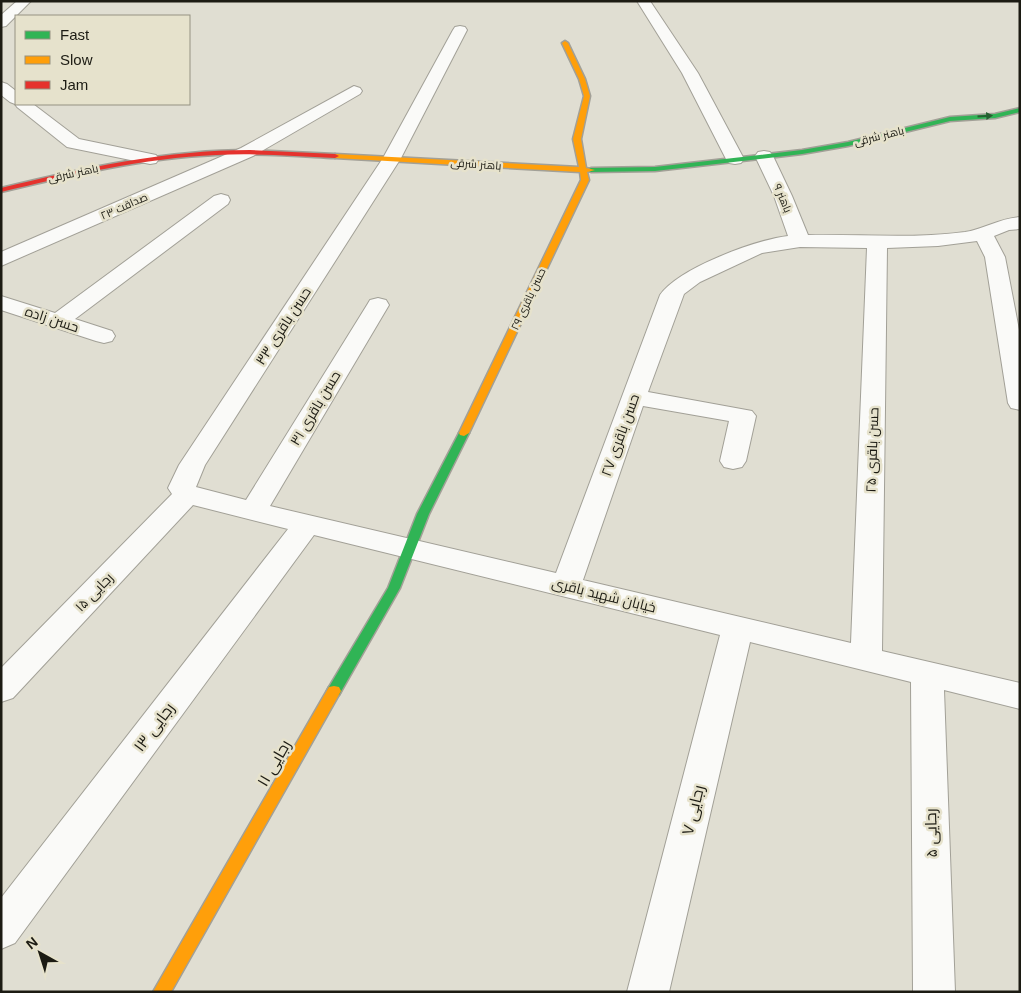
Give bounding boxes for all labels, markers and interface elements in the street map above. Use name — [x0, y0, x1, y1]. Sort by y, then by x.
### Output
legend — [15, 15, 190, 105]
text: Fast — [60, 26, 90, 43]
text: Slow — [60, 51, 93, 68]
text: Jam — [60, 76, 88, 93]
one-way arrow — [978, 112, 994, 120]
street label: باهنر شرقی — [853, 124, 905, 149]
street label: باهنر شرقی — [450, 156, 502, 173]
street label: باهنر شرقی — [47, 162, 99, 185]
street label: باهنر ۹ — [771, 182, 794, 215]
street label: صداقت ۲۳ — [99, 190, 149, 222]
street label: حسن باقری ۲۹ — [508, 266, 548, 332]
street label: حسن باقری ۳۳ — [252, 284, 314, 368]
street label: حسن زاده — [23, 303, 81, 335]
street label: حسن باقری ۳۱ — [287, 368, 343, 448]
street label: حسن باقری ۲۷ — [598, 392, 642, 478]
street label: حسن باقری ۲۵ — [863, 407, 881, 493]
street label: رجایی ۱۵ — [72, 569, 116, 615]
street label: خیابان شهید باقری — [550, 574, 658, 616]
street label: رجایی ۱۳ — [130, 699, 179, 756]
street label: رجایی ۱۱ — [254, 737, 296, 790]
street label: رجایی ۷ — [679, 783, 709, 837]
street label: رجایی ۵ — [922, 808, 942, 858]
north arrow — [15, 928, 65, 978]
text: N — [23, 933, 41, 952]

